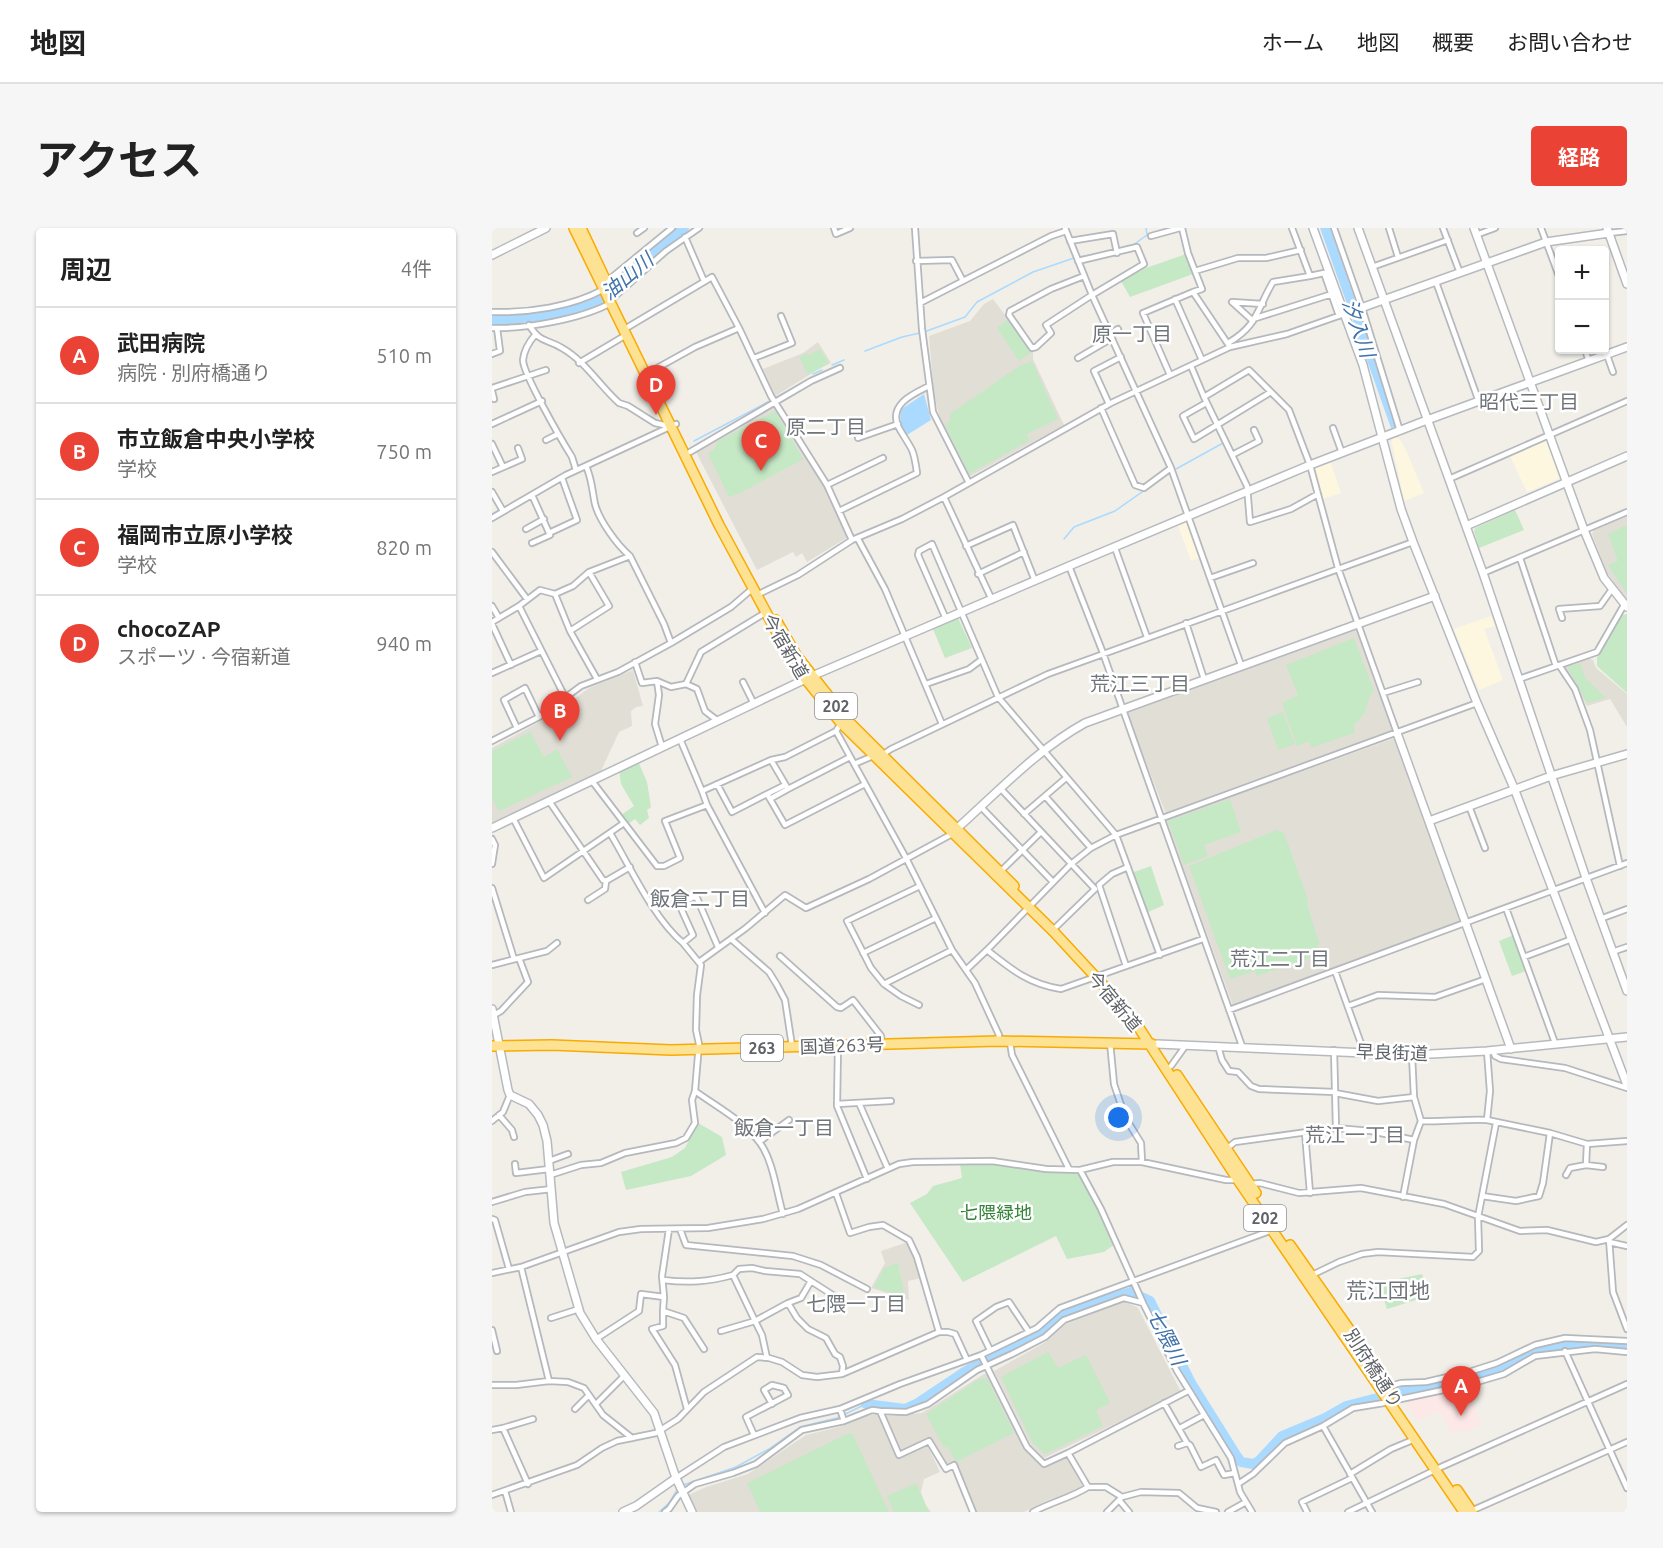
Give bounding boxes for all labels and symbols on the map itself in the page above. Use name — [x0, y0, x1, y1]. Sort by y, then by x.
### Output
water label: 油山川 — [597, 247, 659, 304]
water label: 汐入川 — [1338, 296, 1380, 362]
district label: 原一丁目 — [1092, 322, 1172, 345]
pin: D — [636, 366, 676, 415]
district label: 昭代三丁目 — [1479, 390, 1579, 413]
district label: 原二丁目 — [786, 415, 866, 438]
pin: C — [742, 422, 780, 471]
street label: 今宿新道 — [759, 610, 813, 682]
district label: 荒江三丁目 — [1090, 672, 1190, 695]
pin: B — [540, 692, 580, 741]
road number: 202 — [815, 693, 857, 719]
district label: 飯倉二丁目 — [650, 887, 750, 910]
district label: 荒江二丁目 — [1230, 947, 1330, 970]
street label: 今宿新道 — [1084, 967, 1146, 1035]
street label: 国道263号 — [799, 1034, 885, 1056]
road number: 263 — [741, 1035, 783, 1061]
street label: 早良街道 — [1356, 1041, 1428, 1063]
your location — [1104, 1103, 1133, 1132]
district label: 飯倉一丁目 — [734, 1116, 834, 1139]
district label: 荒江一丁目 — [1305, 1123, 1405, 1146]
park label: 七隈緑地 — [960, 1202, 1032, 1222]
road number: 202 — [1244, 1205, 1286, 1231]
district label: 荒江団地 — [1346, 1278, 1430, 1302]
district label: 七隈一丁目 — [806, 1292, 906, 1315]
water label: 七隈川 — [1143, 1305, 1192, 1371]
street label: 別府橋通り — [1341, 1325, 1407, 1411]
pin: A — [1442, 1366, 1480, 1416]

